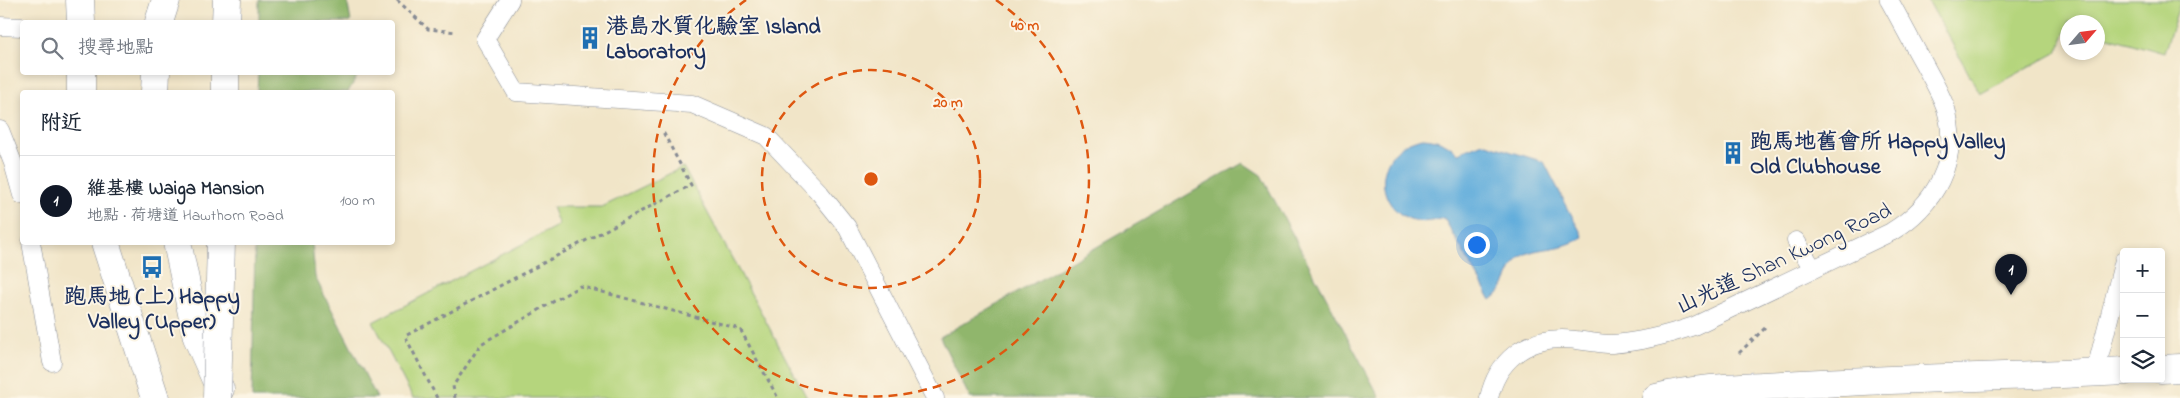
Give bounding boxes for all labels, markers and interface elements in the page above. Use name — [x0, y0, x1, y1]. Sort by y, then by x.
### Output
place label: 港島水質化驗室 Island Laboratory — [606, 12, 821, 70]
text: 40 m — [1010, 15, 1039, 37]
north arrow — [2060, 15, 2105, 60]
search box — [20, 20, 395, 75]
building icon: 港島水質化驗室 Island Laboratory — [577, 25, 603, 51]
icon: search — [38, 34, 66, 62]
text: 搜尋地點 — [78, 35, 154, 62]
text: 20 m — [932, 92, 963, 114]
text: 附近 — [40, 109, 82, 139]
place label: 跑馬地舊會所 Happy Valley Old Clubhouse — [1750, 127, 2006, 184]
building icon: 跑馬地舊會所 Happy Valley Old Clubhouse — [1720, 140, 1746, 166]
centre of rings — [862, 170, 880, 188]
text: 維基樓 Waiga Mansion — [87, 176, 264, 203]
text: 1 — [53, 189, 59, 213]
text: 100 m — [340, 189, 375, 213]
street label: 山光道 Shan Kwong Road — [1671, 196, 1898, 325]
text: 地點 · 荷塘道 Hawthorn Road — [87, 204, 284, 228]
your location — [1464, 232, 1490, 258]
map controls — [2120, 248, 2165, 383]
button: + — [2120, 248, 2165, 293]
bus stop icon: 跑馬地 (上) Happy Valley (Upper) — [139, 254, 165, 280]
pin: 1 — [1995, 254, 2027, 295]
place label: 跑馬地 (上) Happy Valley (Upper) — [64, 282, 240, 340]
button: − — [2120, 293, 2165, 338]
button: layers — [2120, 338, 2165, 383]

